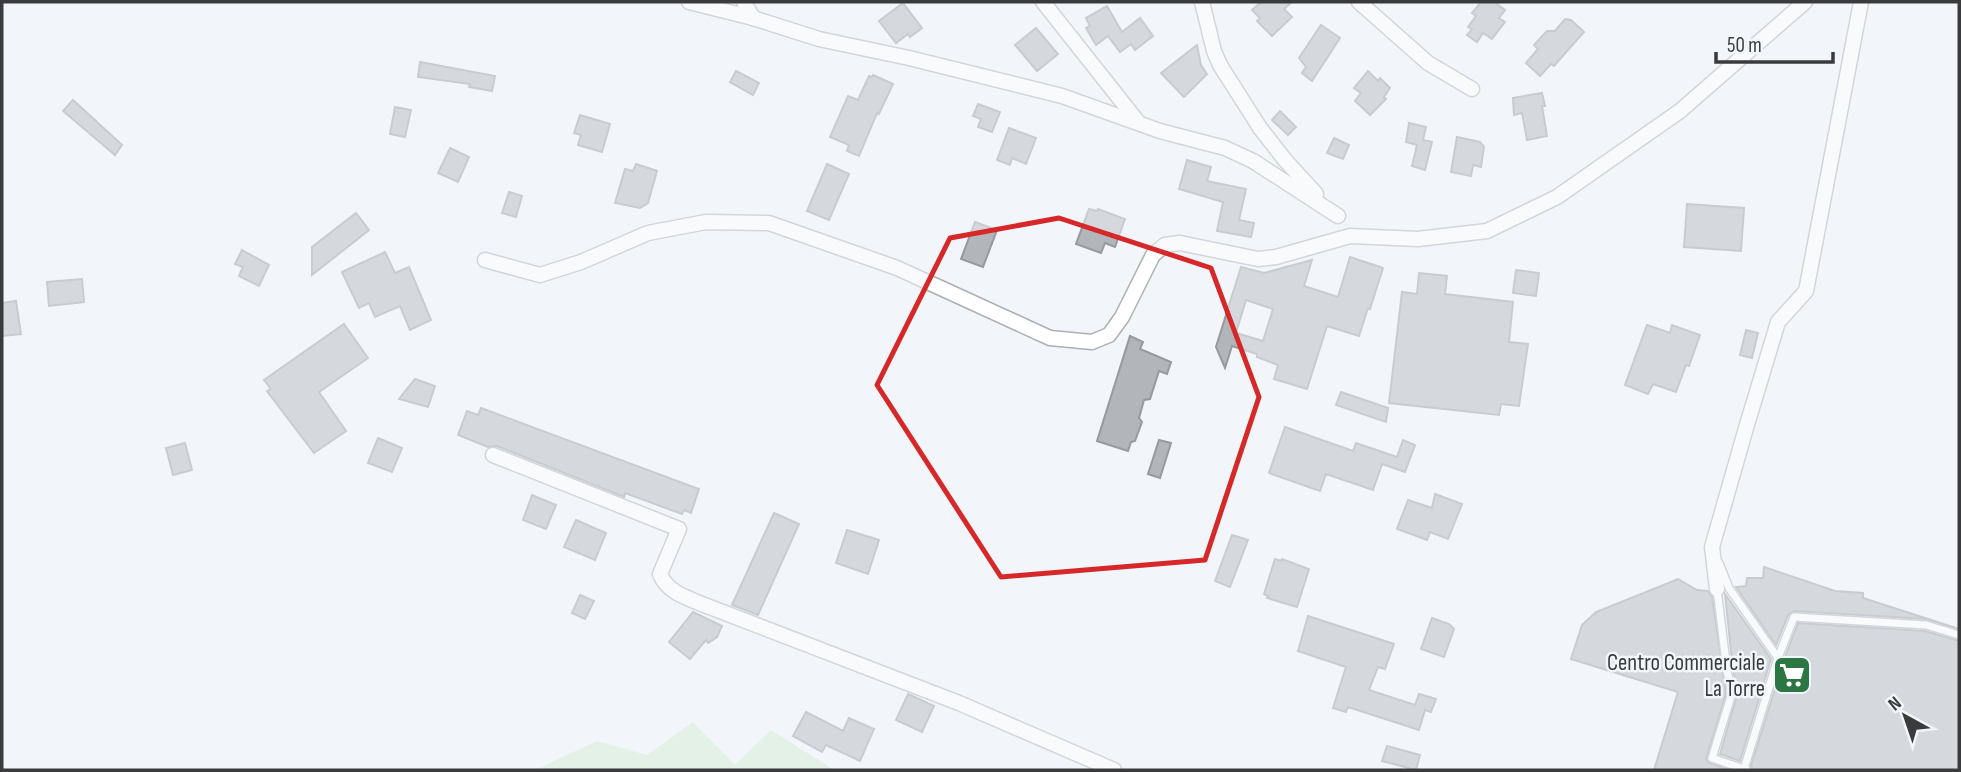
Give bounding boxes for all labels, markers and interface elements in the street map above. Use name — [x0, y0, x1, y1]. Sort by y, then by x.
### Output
scale bar — [1716, 21, 1833, 65]
text: 50 m — [1727, 33, 1762, 58]
place label: Centro Commerciale La Torre — [1607, 649, 1765, 703]
supermarket icon: Centro Commerciale La Torre — [1771, 654, 1813, 696]
north arrow — [1870, 681, 1940, 751]
text: N — [1884, 692, 1906, 716]

